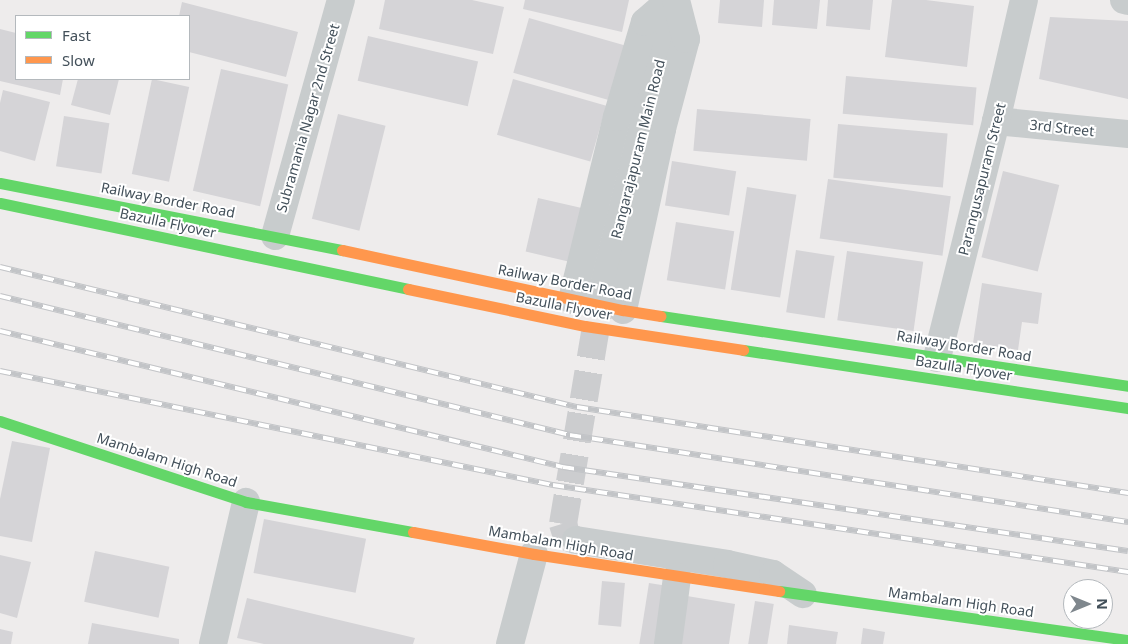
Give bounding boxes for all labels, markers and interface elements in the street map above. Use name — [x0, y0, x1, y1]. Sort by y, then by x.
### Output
legend — [15, 15, 190, 80]
street label: Subramania Nagar 2nd Street — [273, 22, 343, 214]
text: Fast — [62, 25, 91, 45]
text: Slow — [62, 50, 95, 70]
street label: Rangarajapuram Main Road — [608, 58, 668, 240]
street label: Parangusapuram Street — [955, 101, 1009, 257]
street label: 3rd Street — [1029, 116, 1095, 140]
street label: Railway Border Road — [100, 179, 236, 221]
street label: Bazulla Flyover — [118, 205, 218, 241]
street label: Railway Border Road — [497, 261, 633, 303]
street label: Bazulla Flyover — [514, 288, 614, 324]
street label: Railway Border Road — [895, 327, 1033, 365]
street label: Bazulla Flyover — [914, 352, 1014, 384]
street label: Mambalam High Road — [95, 429, 239, 491]
street label: Mambalam High Road — [487, 522, 635, 564]
north arrow — [1063, 579, 1113, 629]
street label: Mambalam High Road — [887, 583, 1035, 621]
text: N — [1093, 598, 1112, 610]

